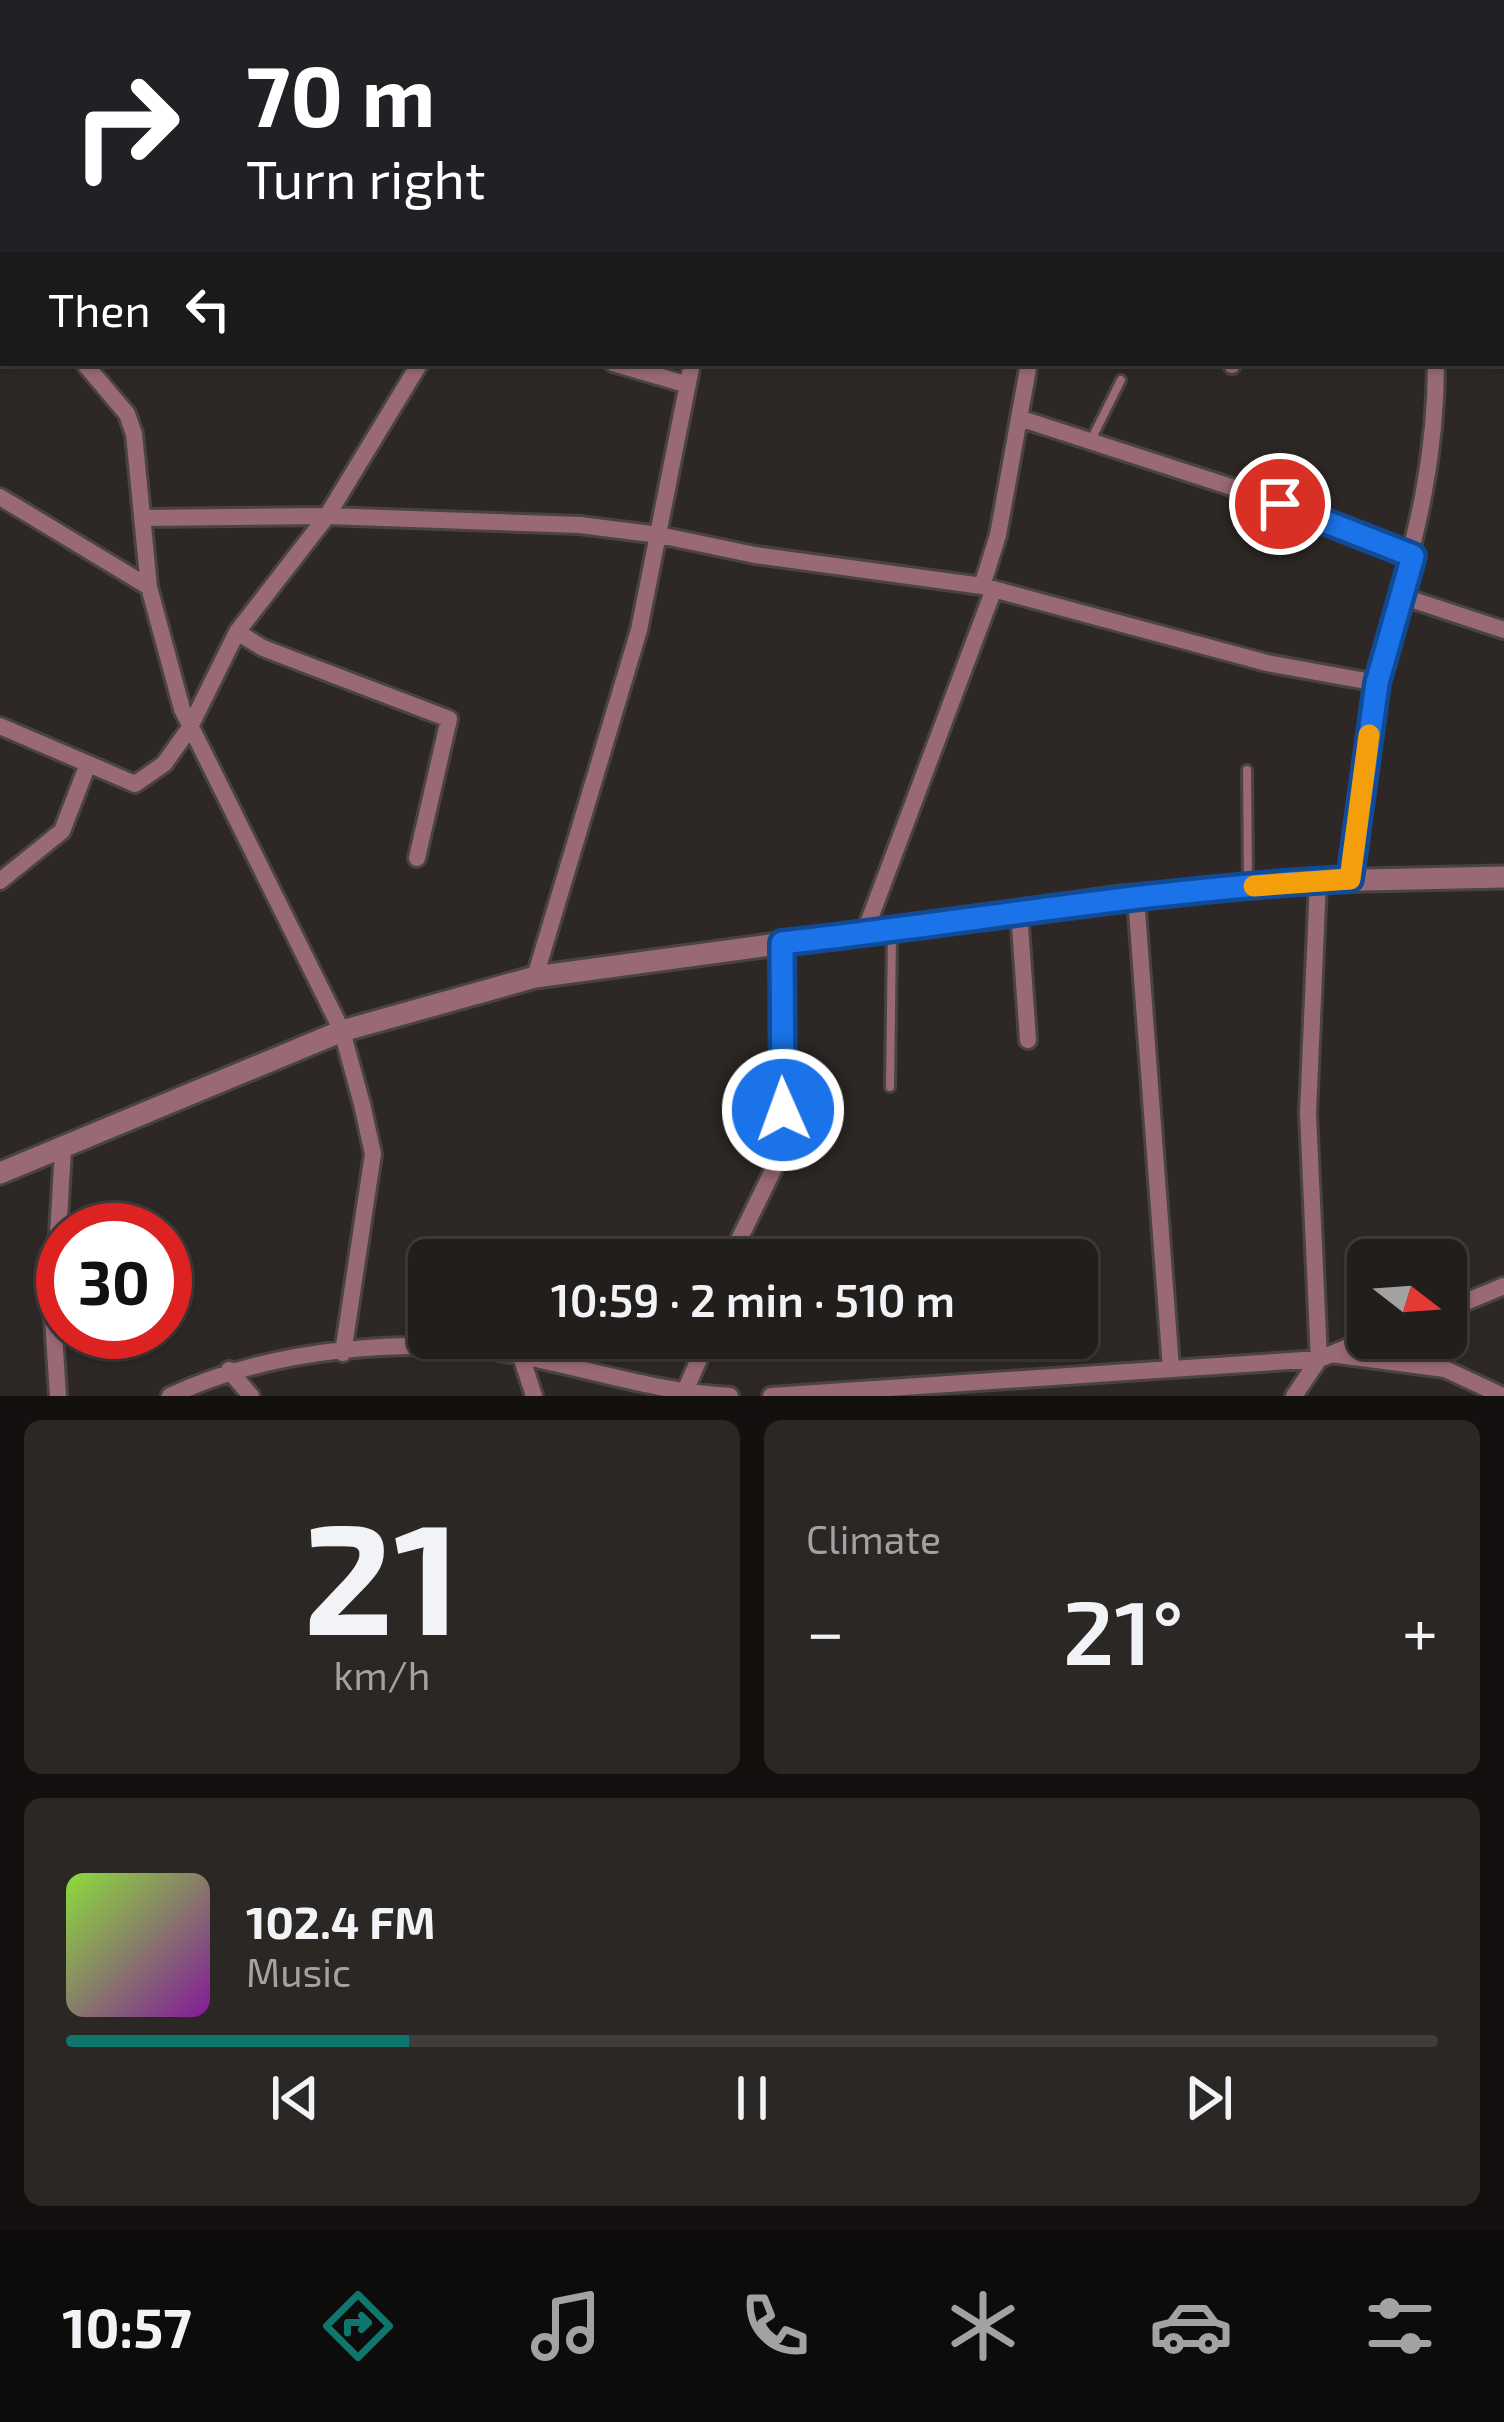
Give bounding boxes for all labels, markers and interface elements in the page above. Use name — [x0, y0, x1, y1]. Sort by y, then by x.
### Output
text: 70 m — [246, 43, 436, 144]
icon: right — [48, 48, 204, 204]
text: Turn right — [246, 145, 486, 210]
icon: left — [175, 276, 241, 342]
text: Then — [48, 282, 151, 336]
pin — [1229, 453, 1331, 555]
icon: arrive — [1247, 471, 1313, 537]
position arrow — [720, 1047, 846, 1173]
speed limit sign: 30 — [36, 1203, 192, 1359]
north arrow — [1347, 1239, 1467, 1359]
map controls — [1347, 1239, 1467, 1359]
text: 10:59 · 2 min · 510 m — [551, 1272, 955, 1326]
text: 21 — [303, 1479, 461, 1666]
text: Climate — [806, 1515, 941, 1562]
text: 21° — [1063, 1575, 1184, 1683]
text: − — [806, 1590, 845, 1669]
text: + — [1402, 1590, 1438, 1669]
text: km/h — [334, 1651, 430, 1698]
text: 102.4 FM — [246, 1894, 435, 1948]
text: Music — [246, 1948, 351, 1995]
icon: previous — [262, 2065, 328, 2131]
icon: pause — [719, 2065, 785, 2131]
icon: next — [1176, 2065, 1242, 2131]
icon: directions — [316, 2284, 400, 2368]
icon: music — [524, 2284, 608, 2368]
icon: phone — [733, 2284, 817, 2368]
icon: climate — [941, 2284, 1025, 2368]
icon: car — [1149, 2284, 1233, 2368]
icon: filters — [1358, 2284, 1442, 2368]
text: 10:57 — [62, 2294, 192, 2359]

